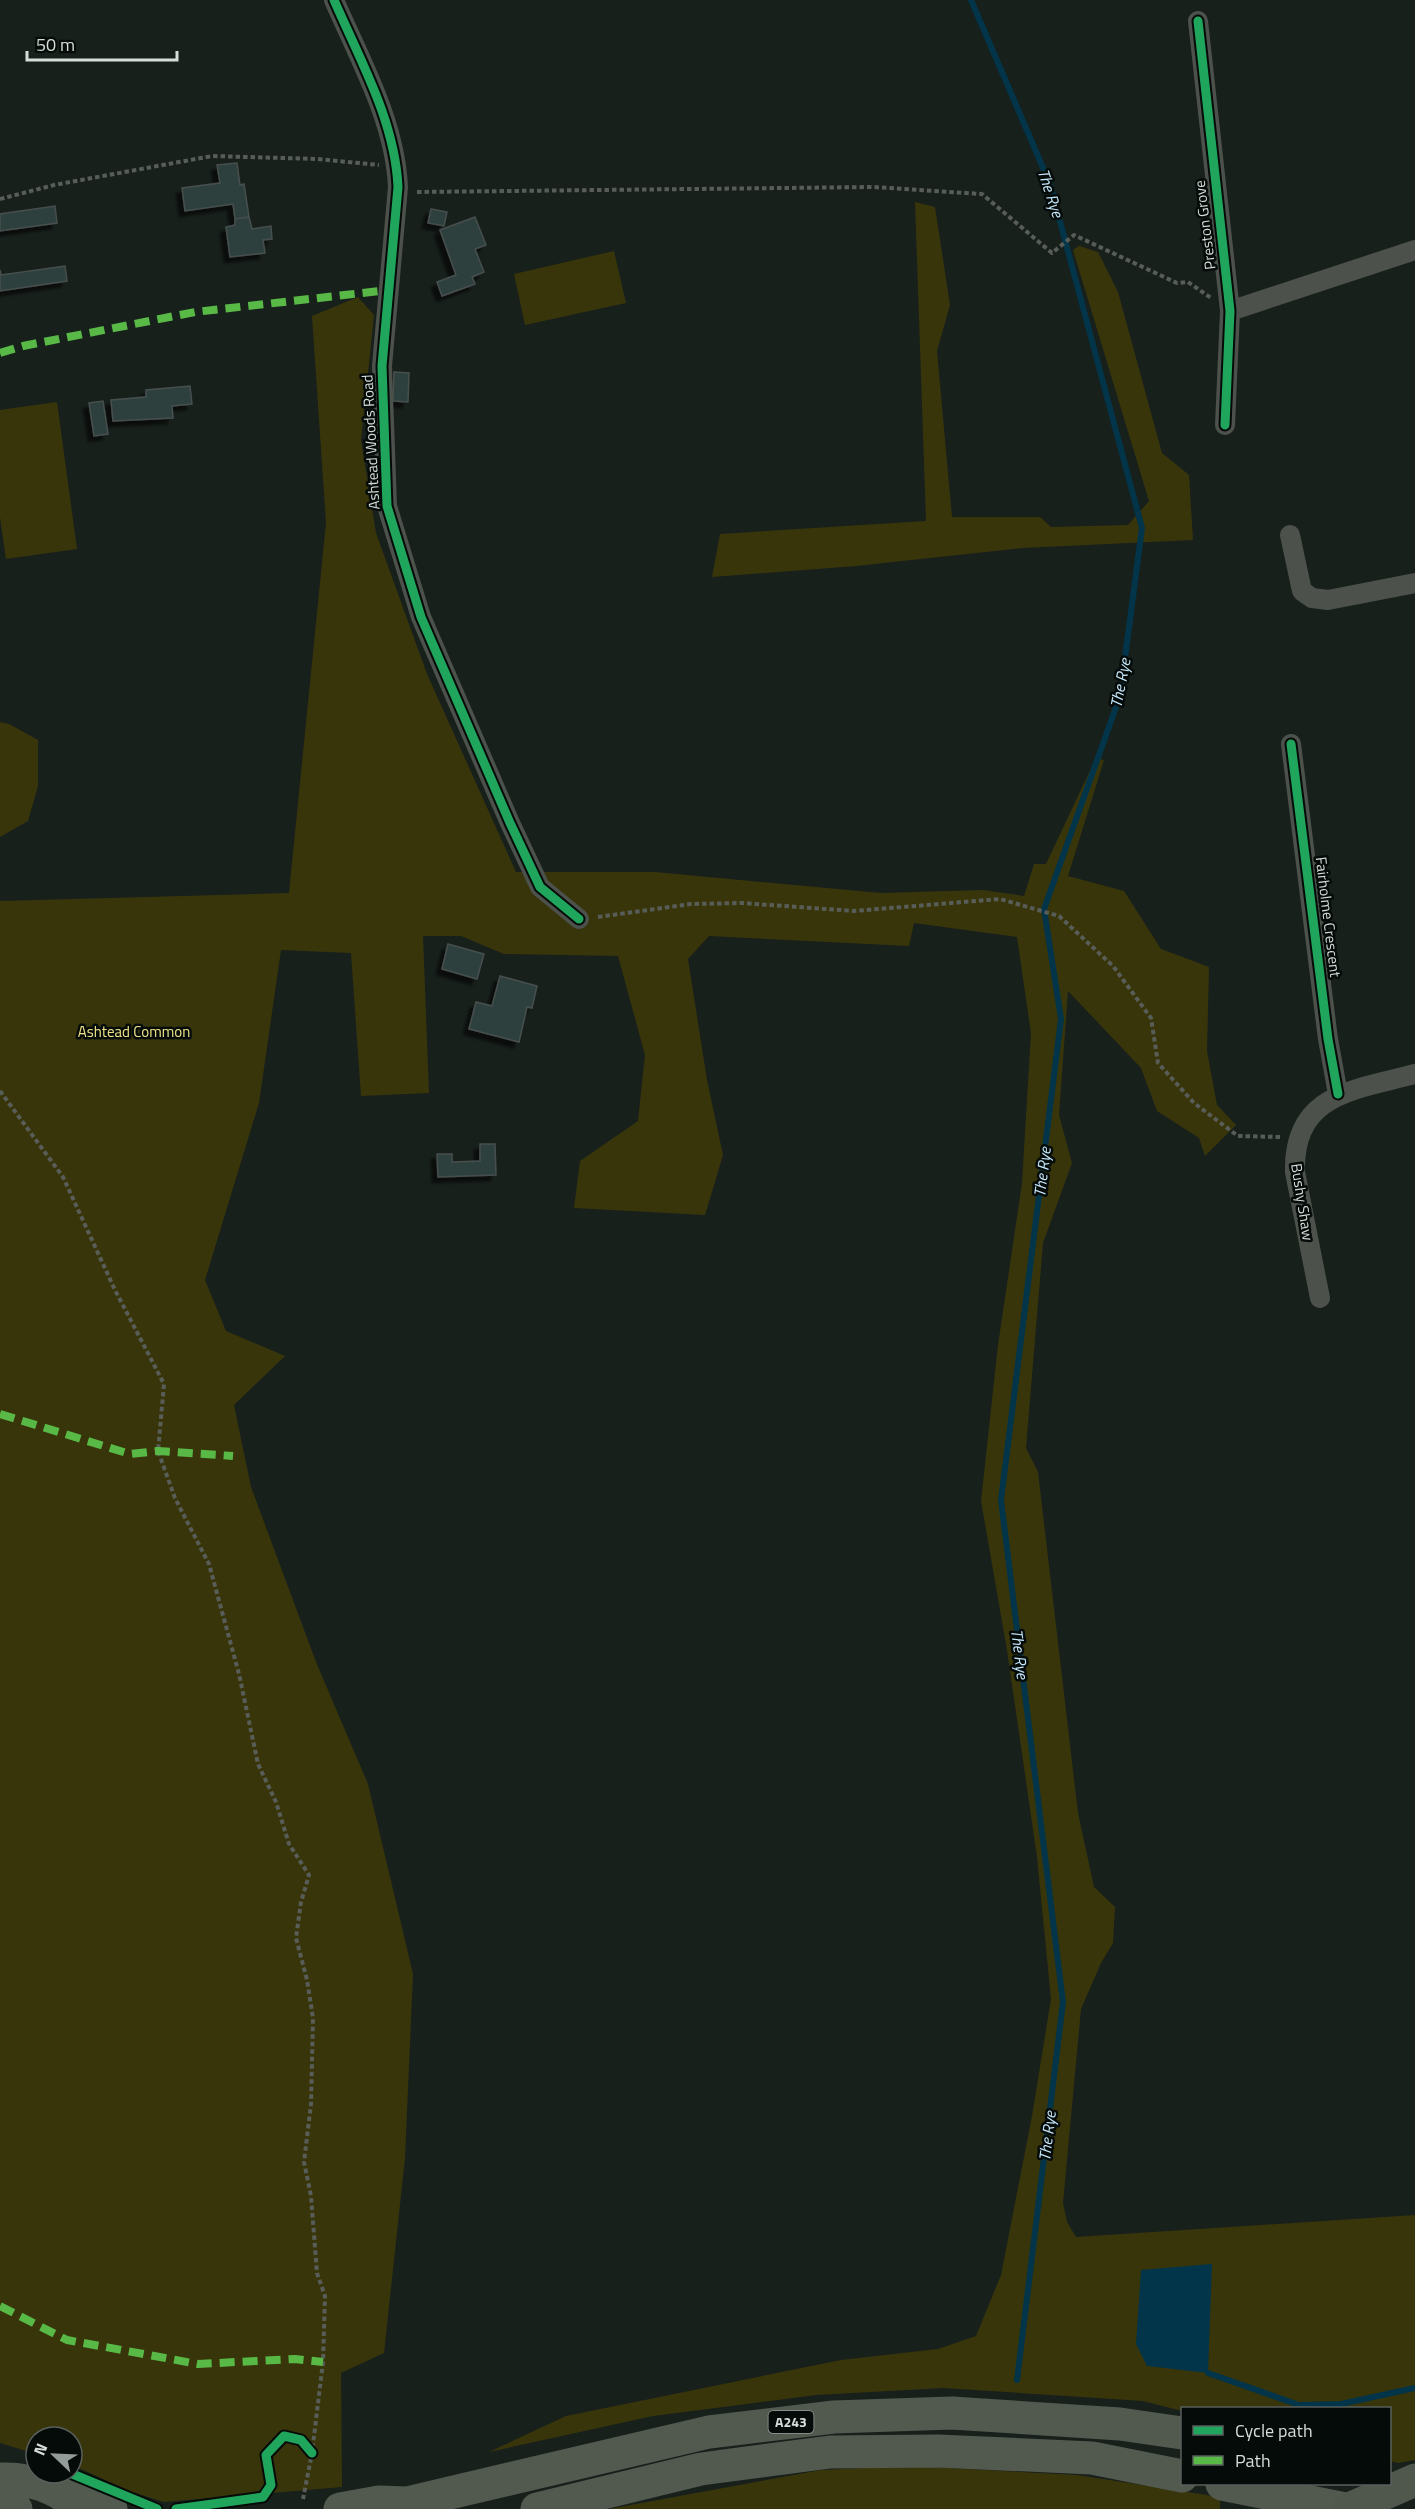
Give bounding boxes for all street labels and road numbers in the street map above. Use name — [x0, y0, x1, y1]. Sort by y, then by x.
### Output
street label: Preston Grove — [1188, 179, 1221, 271]
street label: Ashtead Woods Road — [355, 374, 386, 510]
street label: Fairholme Crescent — [1310, 855, 1347, 979]
street label: Bushy Shaw — [1285, 1162, 1320, 1242]
road number: A243 — [768, 2411, 814, 2433]

